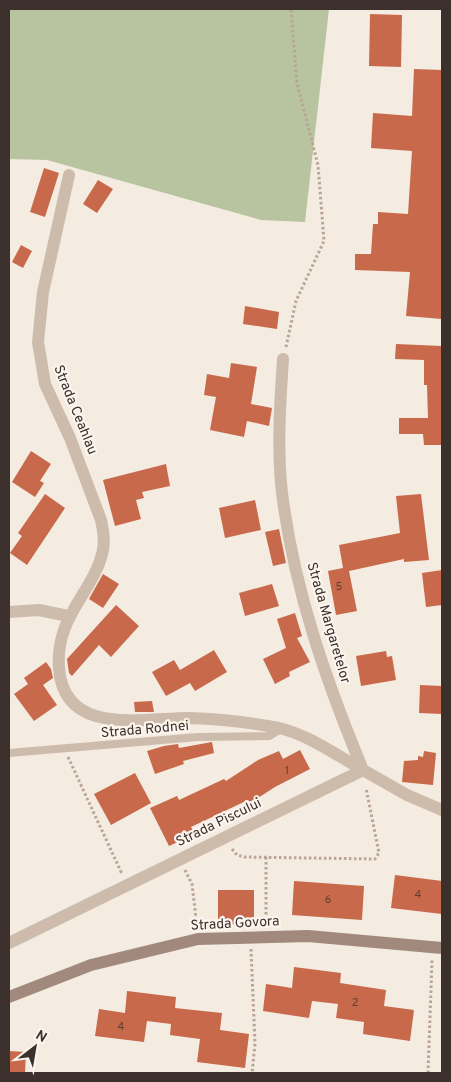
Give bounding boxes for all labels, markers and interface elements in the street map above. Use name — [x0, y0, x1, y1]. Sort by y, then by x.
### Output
street label: Strada Ceahlau — [49, 363, 101, 457]
street label: Strada Margaretelor — [303, 560, 354, 686]
house number: 5 — [336, 580, 343, 594]
street label: Strada Rodnei — [100, 718, 190, 742]
house number: 1 — [285, 764, 289, 778]
street label: Strada Piscului — [174, 795, 264, 851]
house number: 4 — [415, 888, 422, 902]
house number: 6 — [325, 893, 331, 907]
street label: Strada Govora — [190, 913, 280, 935]
house number: 2 — [352, 996, 358, 1010]
house number: 4 — [118, 1020, 125, 1034]
north arrow — [10, 1022, 60, 1072]
text: N — [32, 1027, 50, 1047]

